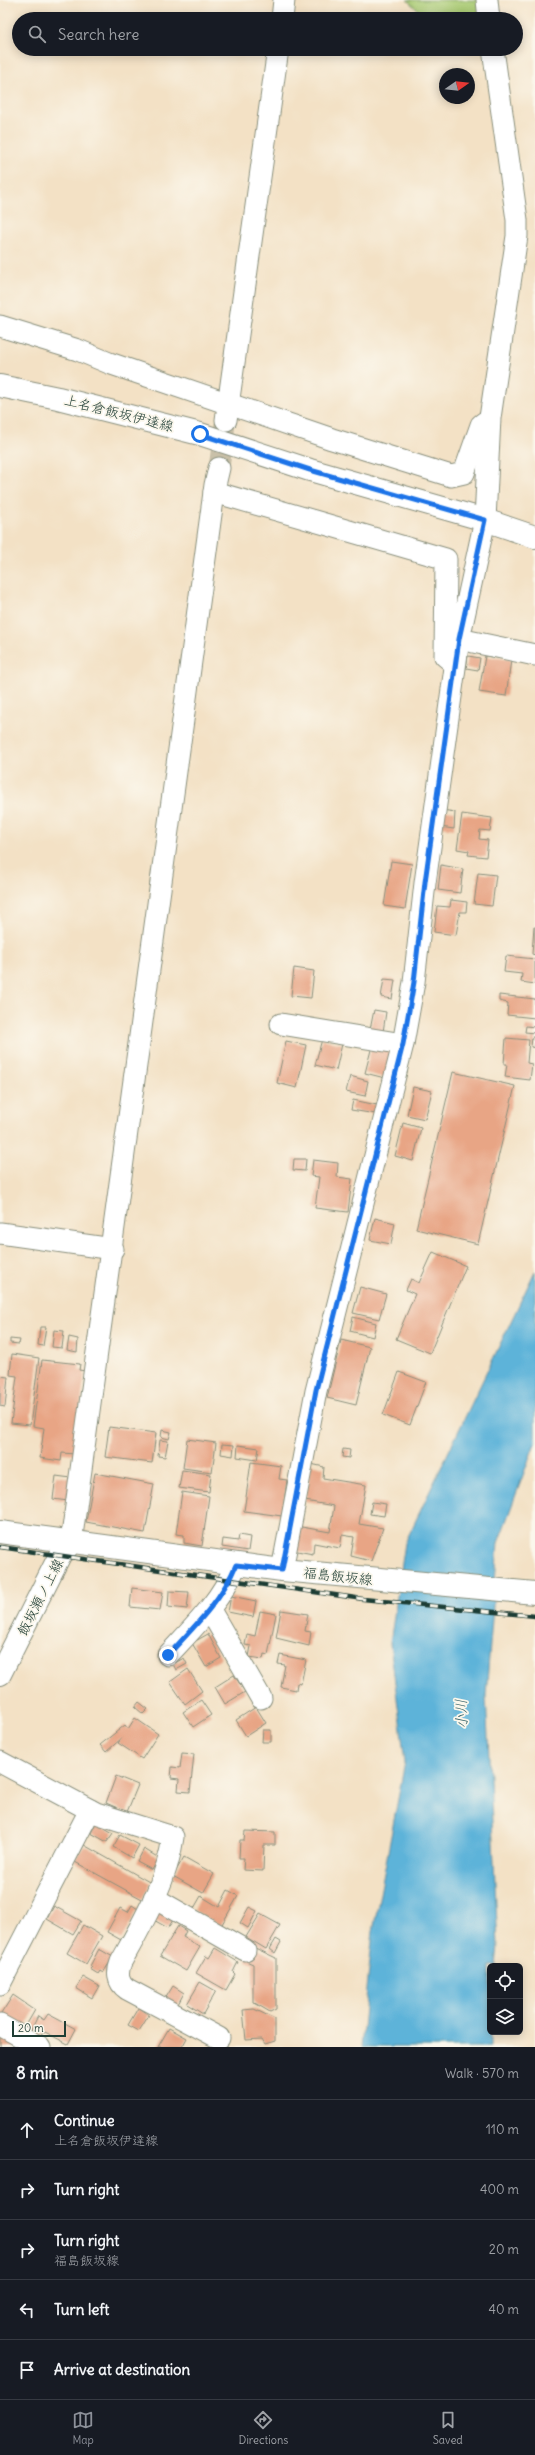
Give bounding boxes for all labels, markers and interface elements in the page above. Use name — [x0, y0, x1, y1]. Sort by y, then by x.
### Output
search box — [12, 12, 523, 56]
icon: search — [26, 23, 48, 45]
text: Search here — [58, 25, 139, 44]
north arrow — [439, 68, 475, 104]
street label: 上名倉飯坂伊達線 — [62, 391, 176, 435]
route start — [191, 425, 209, 443]
street label: 飯坂瀬ノ上線 — [13, 1555, 67, 1639]
street label: 福島飯坂線 — [302, 1563, 374, 1589]
route end — [159, 1646, 177, 1664]
water label: 小川 — [451, 1699, 471, 1729]
map controls — [487, 1963, 523, 2035]
button: locate — [487, 1963, 523, 1999]
button: layers — [487, 1999, 523, 2035]
scale bar — [12, 2019, 66, 2038]
text: 20 m — [18, 2021, 44, 2035]
text: 8 min — [16, 2062, 58, 2084]
text: Walk · 570 m — [445, 2065, 519, 2082]
text: Continue — [54, 2111, 115, 2130]
icon: ahead — [16, 2119, 38, 2141]
text: 110 m — [486, 2121, 519, 2138]
text: 上名倉飯坂伊達線 — [54, 2132, 158, 2149]
icon: right — [16, 2179, 38, 2201]
text: Turn right — [54, 2180, 119, 2199]
text: 400 m — [480, 2181, 519, 2198]
text: Turn right — [54, 2231, 119, 2250]
icon: right — [16, 2239, 38, 2261]
text: 20 m — [489, 2241, 519, 2258]
text: 福島飯坂線 — [54, 2252, 119, 2269]
icon: left — [16, 2299, 38, 2321]
text: Turn left — [54, 2300, 109, 2319]
text: 40 m — [488, 2301, 519, 2318]
icon: arrive — [16, 2359, 38, 2381]
text: Arrive at destination — [54, 2360, 190, 2379]
tab: Map — [72, 2409, 94, 2447]
tab: Directions — [239, 2409, 288, 2447]
tab: Saved — [433, 2409, 463, 2447]

